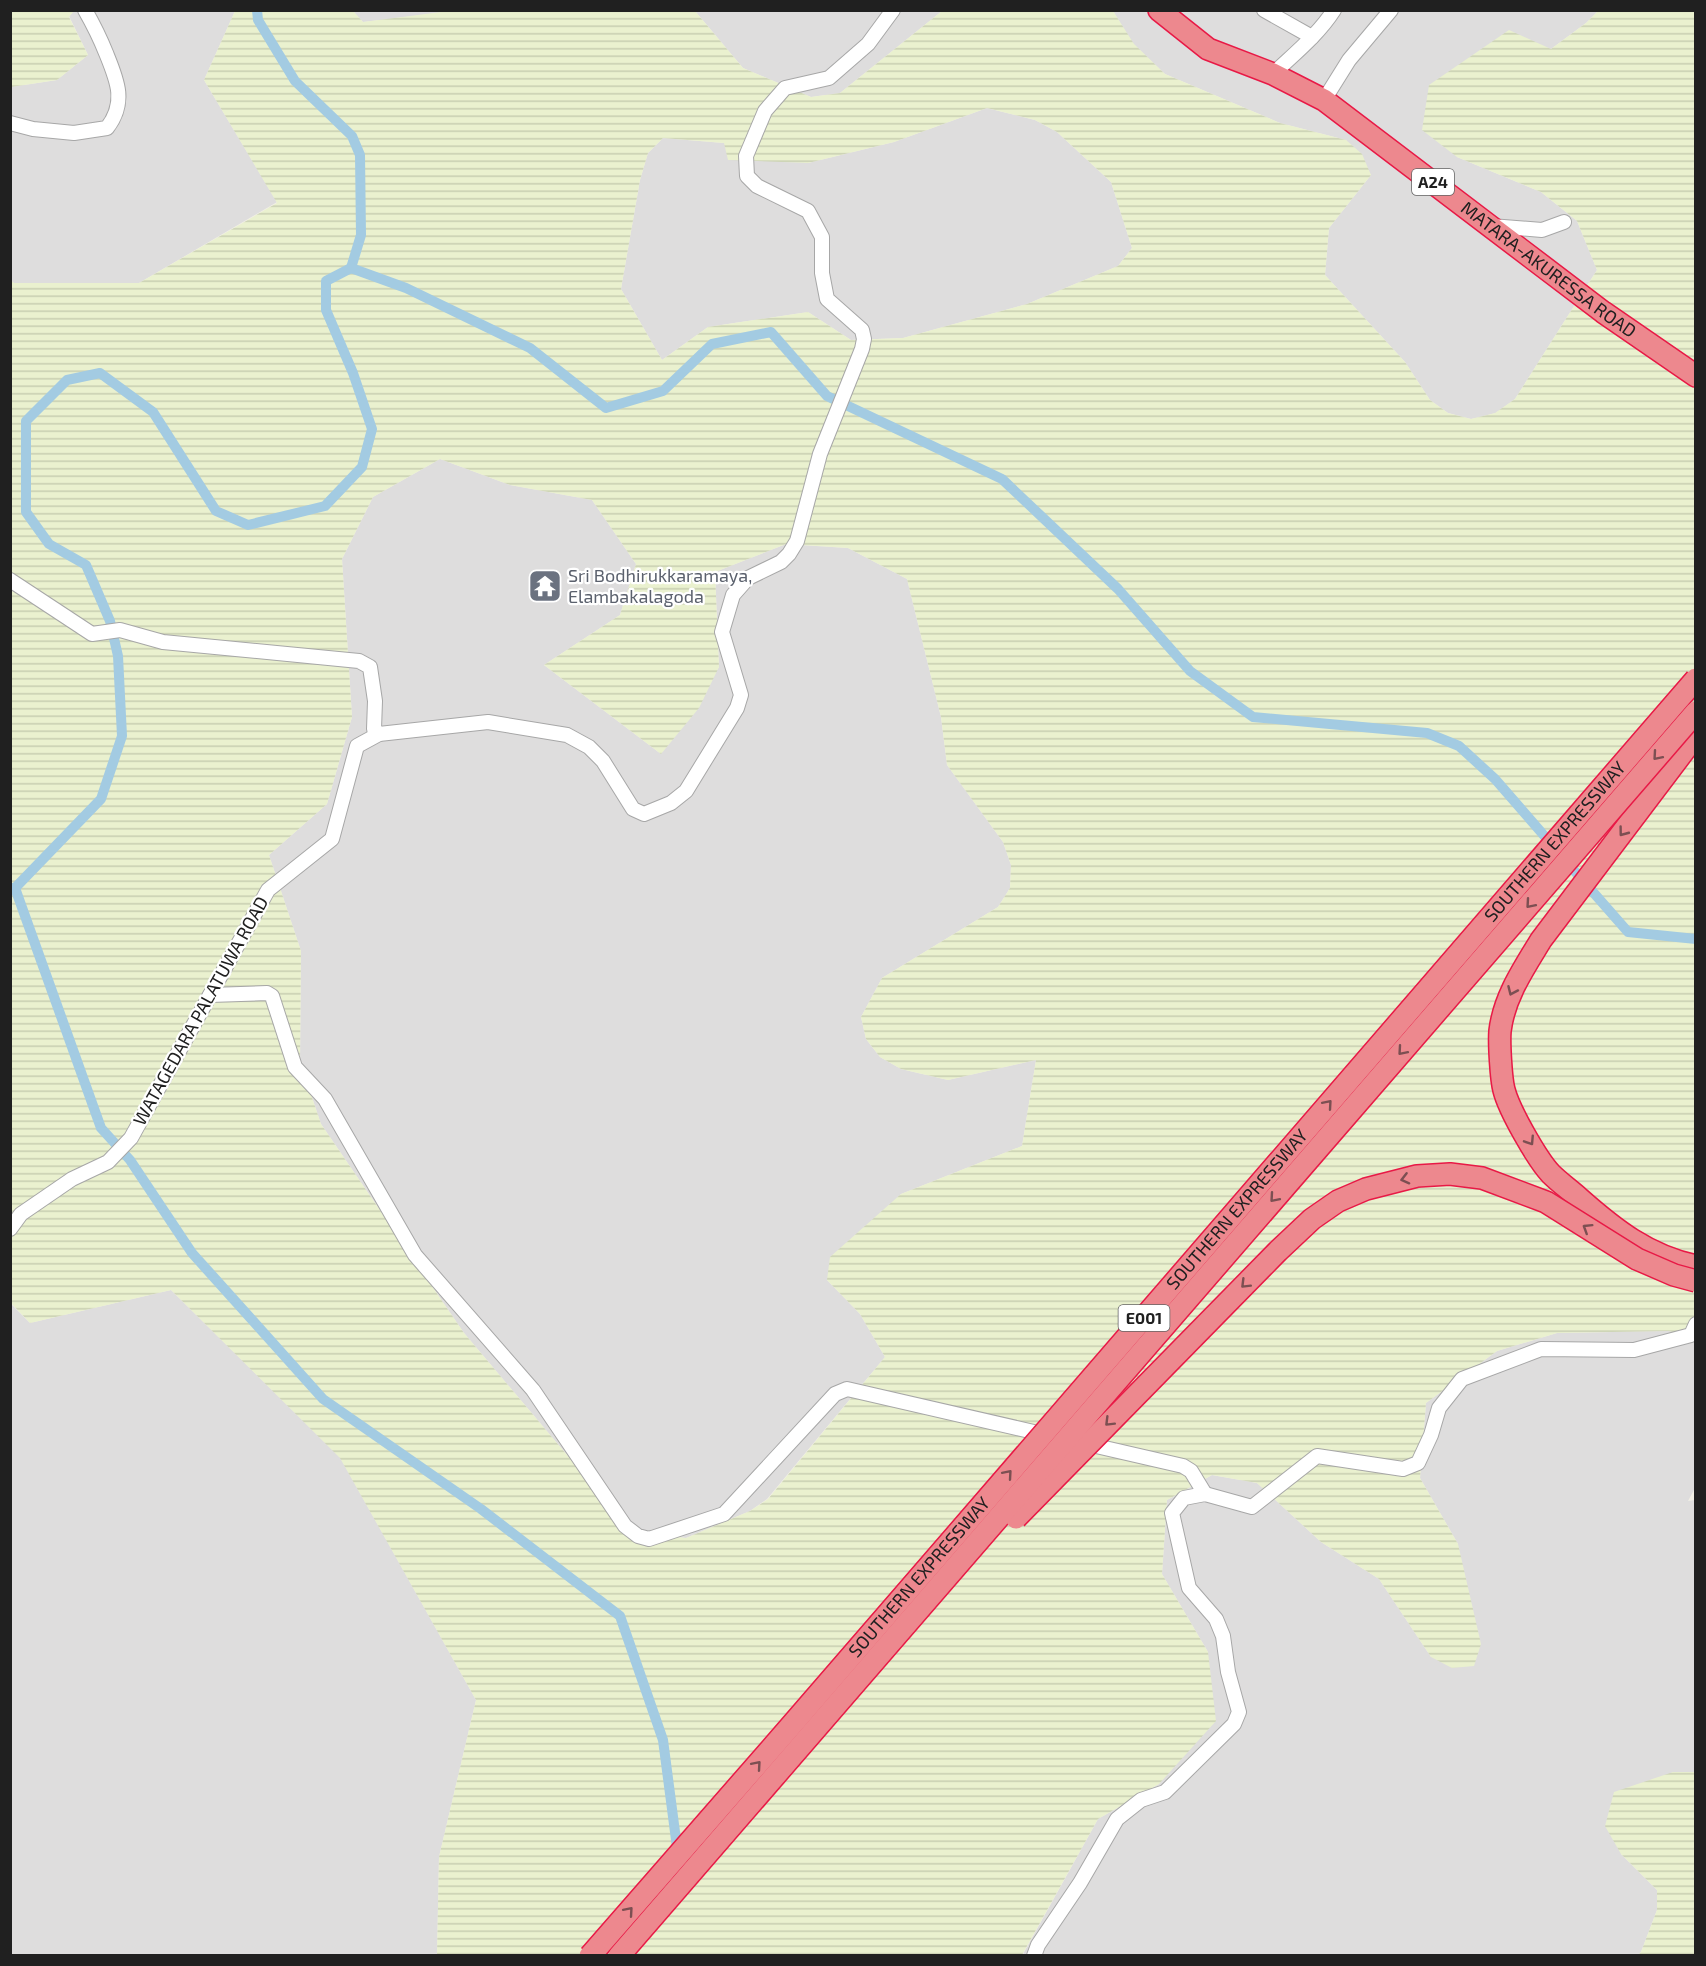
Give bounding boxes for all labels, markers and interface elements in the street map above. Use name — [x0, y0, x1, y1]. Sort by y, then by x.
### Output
road number: A24 — [1412, 169, 1454, 195]
street label: MATARA-AKURESSA ROAD — [1457, 196, 1641, 342]
place label: Sri Bodhirukkaramaya, Elambakalagoda — [568, 564, 752, 607]
temple icon: Sri Bodhirukkaramaya, Elambakalagoda — [527, 568, 563, 604]
one-way arrow — [1653, 749, 1664, 760]
street label: SOUTHERN EXPRESSWAY — [1479, 756, 1630, 926]
one-way arrow — [1619, 826, 1630, 837]
street label: WATAGEDARA PALATUWA ROAD — [128, 892, 272, 1129]
one-way arrow — [1526, 897, 1537, 908]
one-way arrow — [1508, 985, 1520, 996]
one-way arrow — [1398, 1044, 1409, 1055]
one-way arrow — [1321, 1100, 1332, 1111]
street label: SOUTHERN EXPRESSWAY — [1161, 1124, 1312, 1294]
one-way arrow — [1523, 1135, 1534, 1146]
one-way arrow — [1400, 1171, 1410, 1184]
one-way arrow — [1270, 1191, 1281, 1202]
one-way arrow — [1583, 1223, 1593, 1235]
one-way arrow — [1242, 1276, 1253, 1287]
road number: E001 — [1118, 1305, 1170, 1331]
one-way arrow — [1105, 1415, 1116, 1426]
one-way arrow — [1001, 1470, 1012, 1481]
street label: SOUTHERN EXPRESSWAY — [843, 1491, 994, 1661]
one-way arrow — [750, 1761, 761, 1772]
one-way arrow — [621, 1907, 632, 1918]

